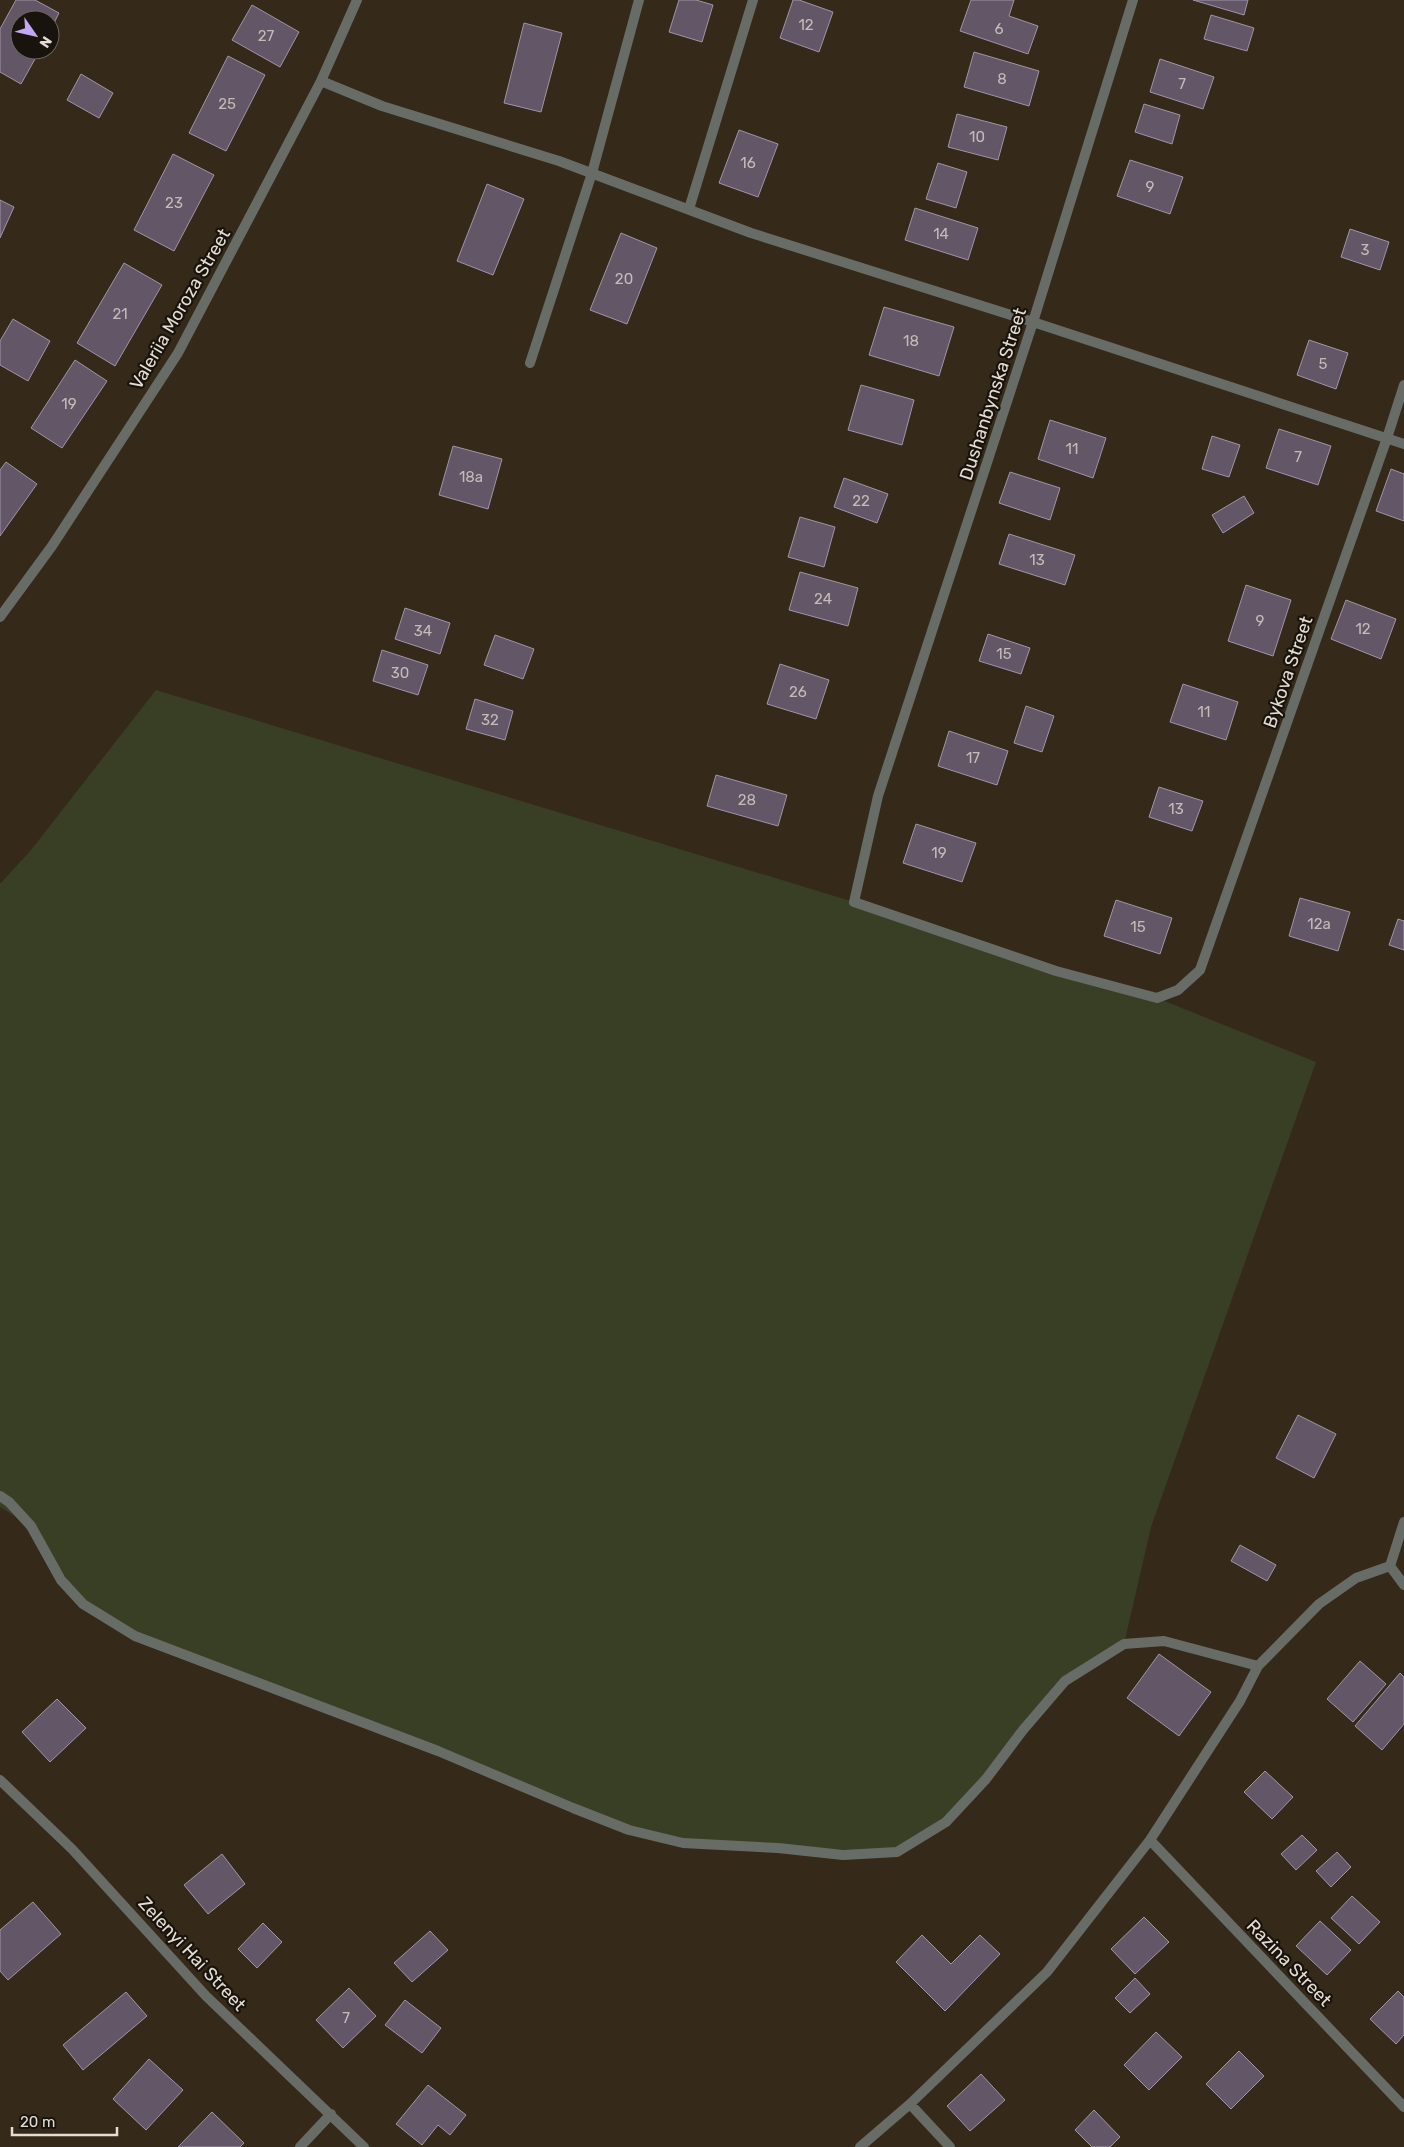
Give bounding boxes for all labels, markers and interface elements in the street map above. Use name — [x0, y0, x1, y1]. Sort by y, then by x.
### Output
north arrow — [10, 10, 60, 60]
house number: 12 — [798, 16, 814, 34]
house number: 6 — [994, 20, 1004, 38]
house number: 27 — [258, 27, 275, 45]
text: N — [35, 33, 55, 51]
house number: 8 — [997, 70, 1007, 88]
house number: 7 — [1178, 75, 1186, 93]
house number: 25 — [218, 95, 236, 113]
house number: 10 — [969, 128, 985, 146]
house number: 16 — [740, 154, 756, 172]
house number: 9 — [1146, 178, 1155, 196]
house number: 23 — [165, 194, 183, 212]
street label: Valeriia Moroza Street — [125, 225, 235, 393]
house number: 14 — [933, 225, 949, 243]
house number: 3 — [1360, 241, 1370, 259]
house number: 20 — [615, 270, 633, 288]
house number: 21 — [112, 305, 128, 323]
street label: Dushanbynska Street — [955, 305, 1031, 483]
house number: 18 — [903, 332, 919, 350]
house number: 5 — [1319, 355, 1328, 373]
house number: 19 — [61, 395, 77, 413]
house number: 11 — [1066, 440, 1078, 458]
house number: 7 — [1294, 448, 1302, 466]
house number: 18а — [459, 468, 483, 486]
house number: 22 — [852, 492, 870, 510]
house number: 13 — [1029, 551, 1045, 569]
house number: 24 — [814, 590, 832, 608]
house number: 9 — [1256, 612, 1265, 630]
street label: Bykova Street — [1259, 613, 1317, 731]
house number: 12 — [1355, 620, 1371, 638]
house number: 34 — [414, 622, 432, 640]
house number: 15 — [996, 645, 1012, 663]
house number: 30 — [391, 664, 409, 682]
house number: 26 — [789, 683, 807, 701]
house number: 11 — [1198, 703, 1210, 721]
house number: 32 — [481, 711, 499, 729]
house number: 17 — [966, 749, 980, 767]
house number: 28 — [738, 791, 756, 809]
house number: 13 — [1168, 800, 1184, 818]
house number: 19 — [931, 844, 947, 862]
house number: 12а — [1307, 915, 1331, 933]
house number: 15 — [1130, 918, 1146, 936]
street label: Zelenyi Hai Street — [133, 1892, 251, 2016]
street label: Razina Street — [1242, 1915, 1336, 2011]
house number: 7 — [342, 2009, 350, 2027]
scale bar — [12, 2104, 118, 2136]
text: 20 m — [20, 2113, 55, 2131]

